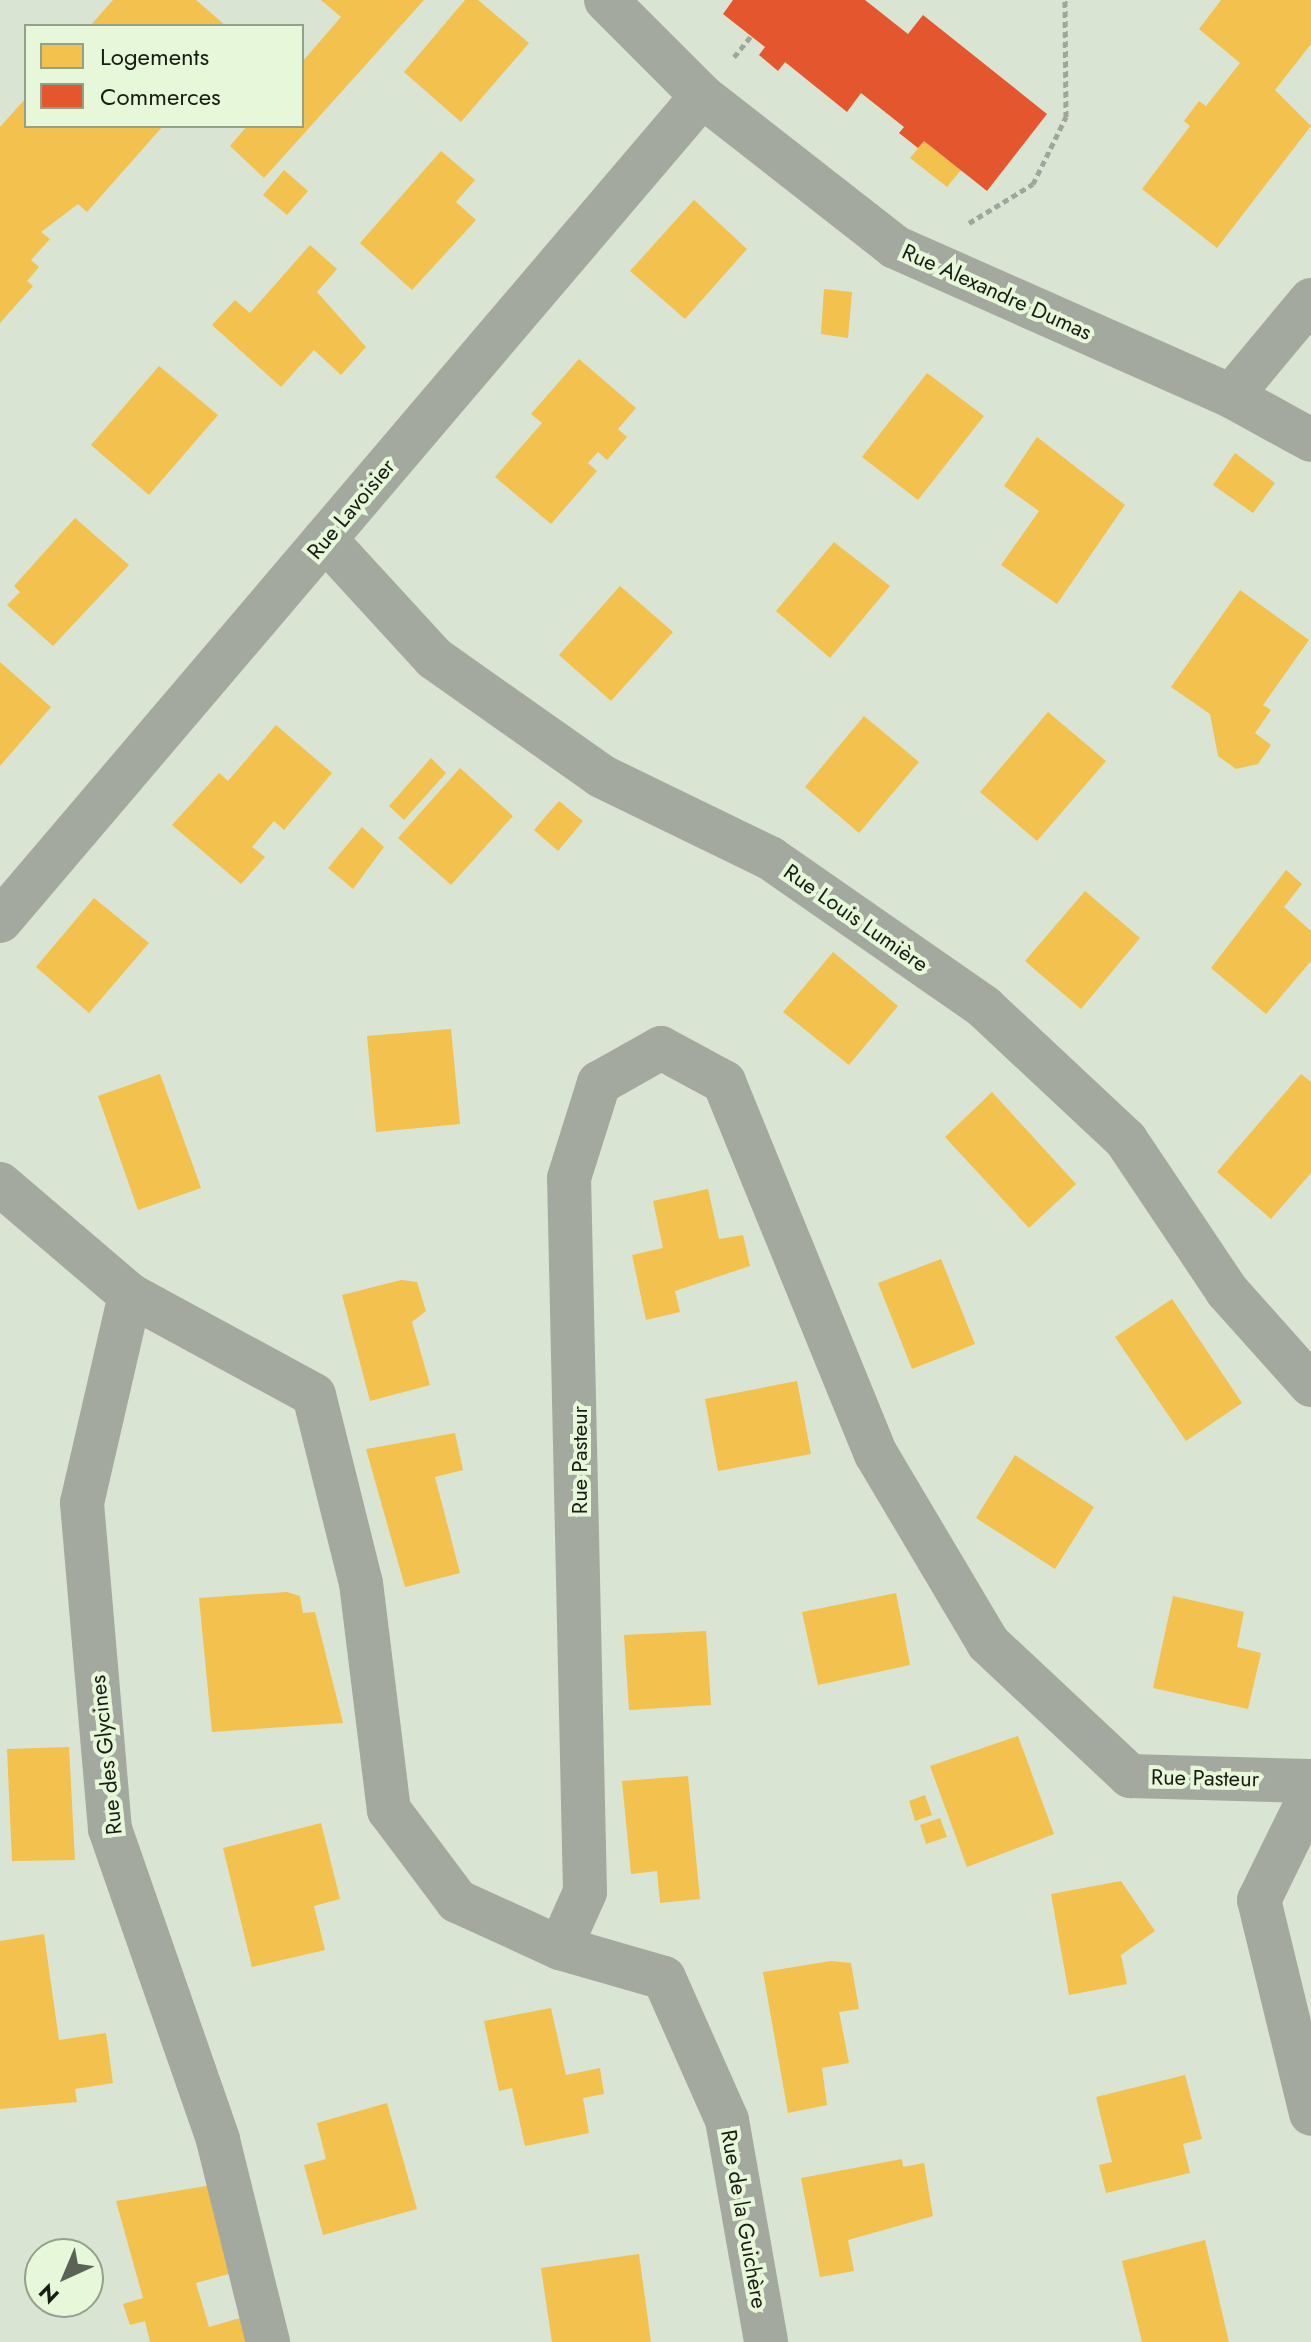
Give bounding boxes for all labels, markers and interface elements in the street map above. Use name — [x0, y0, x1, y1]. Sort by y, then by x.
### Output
legend — [24, 24, 304, 128]
text: Logements — [100, 39, 209, 74]
text: Commerces — [100, 79, 221, 114]
street label: Rue Alexandre Dumas — [898, 238, 1096, 346]
street label: Rue Lavoisier — [301, 454, 401, 564]
street label: Rue Louis Lumière — [779, 858, 933, 978]
street label: Rue Pasteur — [567, 1406, 593, 1514]
street label: Rue des Glycines — [84, 1674, 128, 1836]
street label: Rue Pasteur — [1151, 1764, 1259, 1792]
street label: Rue de la Guichère — [715, 2128, 773, 2310]
north arrow — [24, 2238, 104, 2318]
text: N — [31, 2276, 66, 2311]

